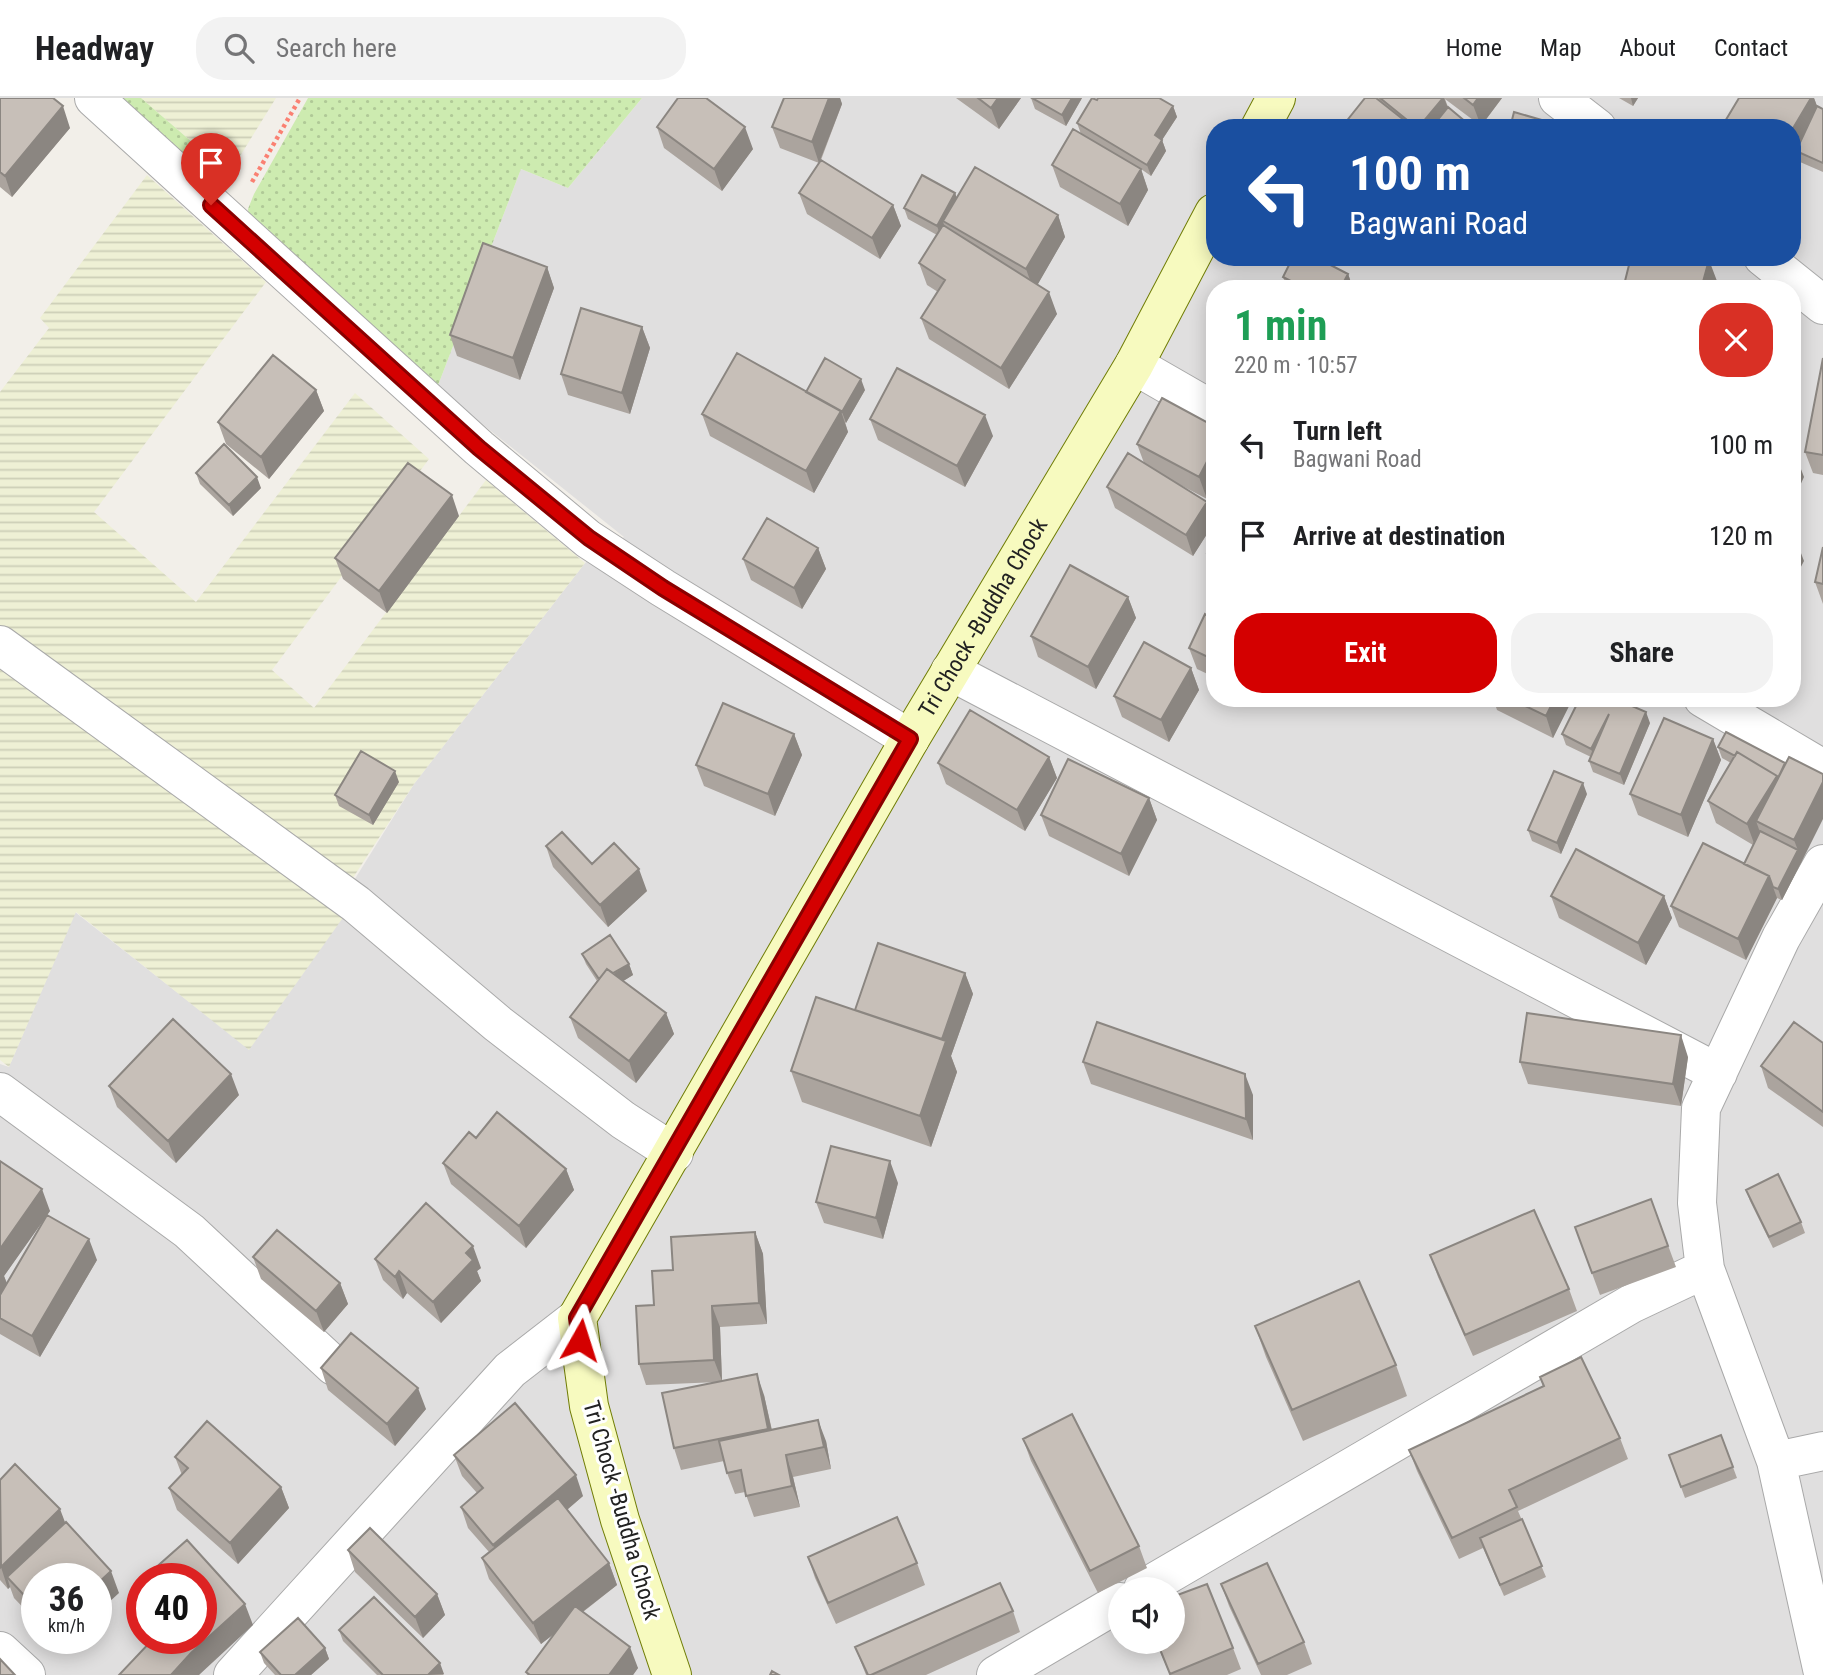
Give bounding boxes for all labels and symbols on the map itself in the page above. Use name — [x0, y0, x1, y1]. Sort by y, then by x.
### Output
pin — [181, 133, 241, 205]
street label: Tri Chock -Buddha Chock — [913, 513, 1053, 722]
position arrow — [543, 1303, 617, 1377]
street label: Tri Chock -Buddha Chock — [577, 1397, 666, 1624]
speed limit sign: 40 — [126, 1563, 217, 1654]

